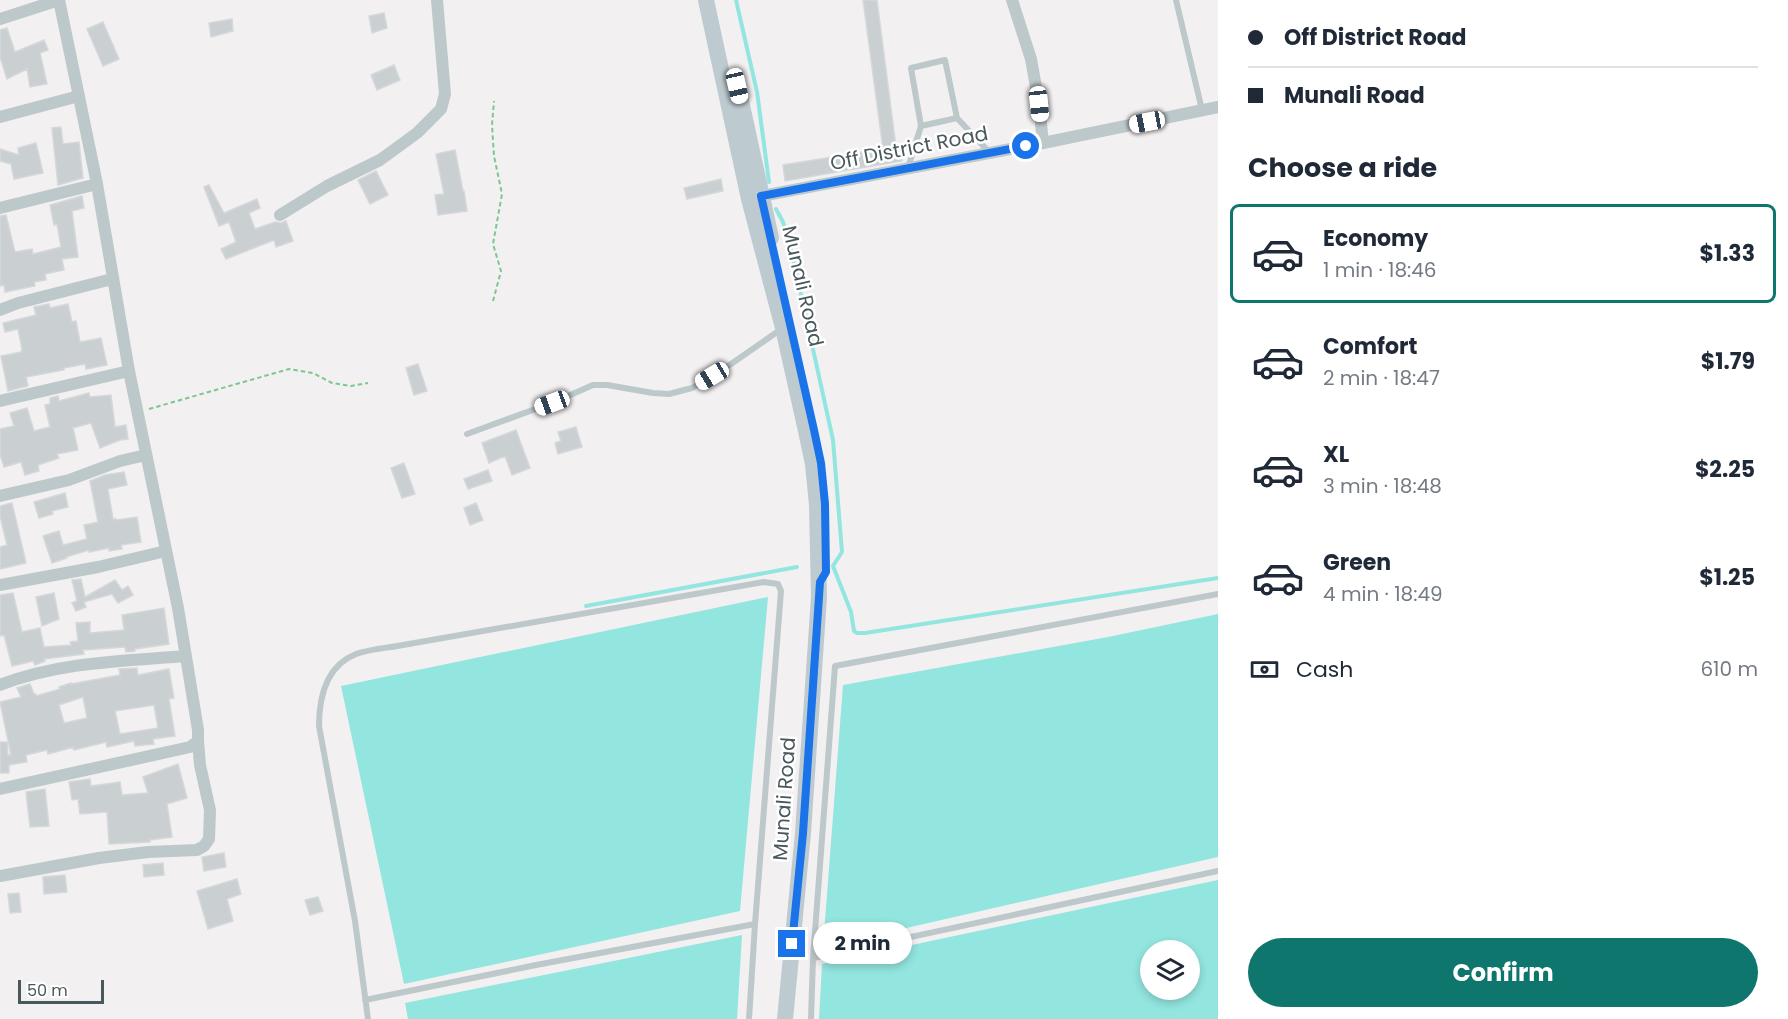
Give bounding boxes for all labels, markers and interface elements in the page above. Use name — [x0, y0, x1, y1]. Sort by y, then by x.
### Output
text: Off District Road — [1284, 22, 1467, 53]
car — [724, 66, 750, 106]
text: Munali Road — [1284, 80, 1425, 111]
car — [1028, 85, 1050, 123]
car — [1128, 110, 1166, 134]
street label: Off District Road — [828, 119, 990, 177]
route start — [1012, 132, 1039, 159]
text: Choose a ride — [1248, 149, 1437, 186]
street label: Munali Road — [775, 223, 831, 349]
text: Economy — [1323, 223, 1428, 254]
icon: car — [1251, 227, 1305, 281]
text: $1.33 — [1699, 238, 1755, 269]
text: 1 min · 18:46 — [1323, 256, 1437, 284]
text: Comfort — [1323, 331, 1417, 362]
icon: car — [1251, 335, 1305, 389]
text: $1.79 — [1701, 346, 1755, 377]
car — [692, 359, 732, 393]
text: 2 min · 18:47 — [1323, 364, 1440, 392]
car — [532, 388, 572, 418]
text: XL — [1323, 439, 1349, 470]
icon: car — [1251, 443, 1305, 497]
text: $2.25 — [1695, 454, 1755, 485]
text: 3 min · 18:48 — [1323, 472, 1442, 500]
text: Green — [1323, 547, 1391, 578]
icon: car — [1251, 551, 1305, 605]
text: $1.25 — [1699, 562, 1755, 593]
text: 4 min · 18:49 — [1323, 580, 1443, 608]
icon: cash — [1248, 653, 1281, 686]
text: Cash — [1296, 654, 1353, 685]
text: 610 m — [1700, 655, 1758, 683]
street label: Munali Road — [766, 736, 802, 862]
callout: 2 min — [813, 923, 912, 965]
text: 2 min — [834, 929, 891, 957]
route end — [778, 930, 805, 957]
button: Confirm — [1248, 938, 1758, 1007]
map controls — [1140, 940, 1200, 1000]
button: layers — [1140, 940, 1200, 1000]
scale bar — [18, 977, 104, 1004]
text: 50 m — [27, 979, 68, 1002]

